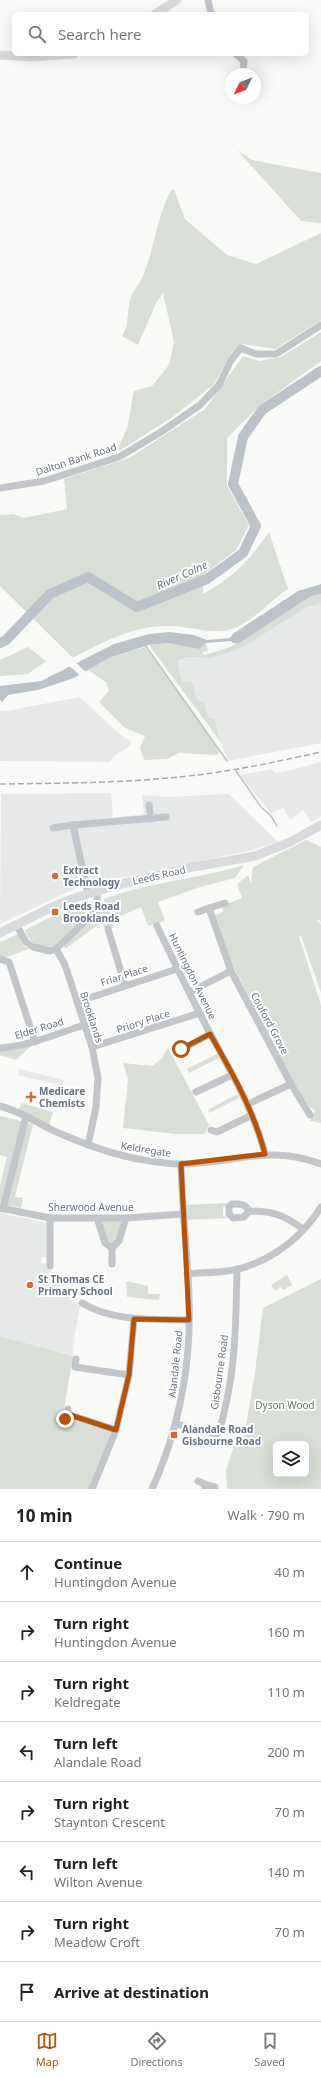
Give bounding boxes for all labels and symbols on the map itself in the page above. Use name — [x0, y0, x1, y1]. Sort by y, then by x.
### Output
north arrow — [225, 68, 261, 104]
street label: Dalton Bank Road — [34, 439, 118, 479]
water label: River Colne — [154, 556, 210, 592]
street label: Leeds Road — [131, 862, 187, 888]
place label: Extract Technology — [63, 863, 120, 889]
marker: Extract Technology — [50, 871, 60, 881]
place label: Leeds Road Brooklands — [63, 899, 120, 925]
marker: Leeds Road Brooklands — [50, 907, 60, 917]
street label: Huntingdon Avenue — [166, 931, 220, 1022]
street label: Friar Place — [99, 961, 150, 989]
street label: Couford Grove — [248, 989, 292, 1057]
street label: Brooklands — [77, 990, 107, 1045]
street label: Priory Place — [115, 1006, 172, 1036]
street label: Elder Road — [13, 1014, 65, 1042]
route start — [172, 1040, 190, 1058]
place label: Medicare Chemists — [39, 1084, 85, 1110]
marker: Medicare Chemists — [26, 1092, 36, 1102]
street label: Keldregate — [120, 1138, 173, 1160]
street label: Sherwood Avenue — [48, 1200, 134, 1214]
place label: St Thomas CE Primary School — [38, 1272, 113, 1298]
marker: St Thomas CE Primary School — [25, 1280, 35, 1290]
street label: Alandale Road — [165, 1330, 185, 1398]
street label: Gisbourne Road — [207, 1334, 231, 1410]
park label: Dyson Wood — [255, 1398, 315, 1412]
route end — [56, 1410, 74, 1428]
place label: Alandale Road Gisbourne Road — [182, 1422, 261, 1448]
marker: Alandale Road Gisbourne Road — [169, 1430, 179, 1440]

